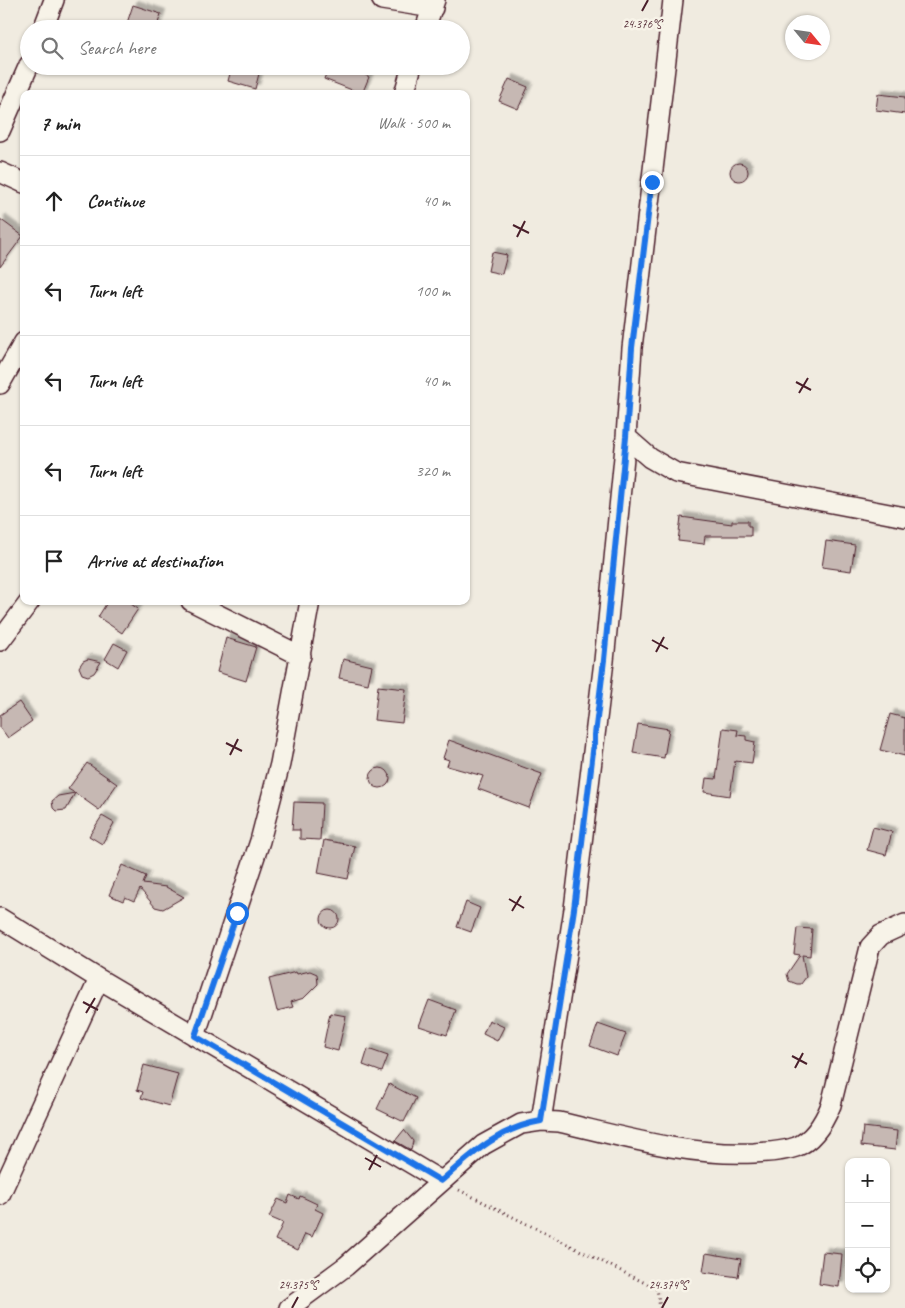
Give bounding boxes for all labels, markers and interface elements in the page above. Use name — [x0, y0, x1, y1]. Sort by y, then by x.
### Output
north arrow — [785, 15, 830, 60]
text: 24.376°S — [623, 16, 663, 32]
search box — [20, 20, 470, 75]
icon: search — [38, 34, 66, 62]
text: Search here — [78, 36, 155, 60]
text: 7 min — [40, 110, 80, 136]
text: Walk · 500 m — [378, 113, 450, 133]
route end — [641, 171, 664, 194]
icon: ahead — [40, 187, 68, 215]
text: Continue — [87, 189, 144, 213]
text: 40 m — [423, 191, 450, 211]
icon: left — [40, 277, 68, 305]
text: Turn left — [87, 279, 142, 303]
text: 100 m — [416, 281, 450, 301]
icon: left — [40, 367, 68, 395]
text: Turn left — [87, 369, 142, 393]
text: 40 m — [423, 371, 450, 391]
icon: left — [40, 457, 68, 485]
text: Turn left — [87, 459, 142, 483]
text: 320 m — [416, 461, 450, 481]
icon: arrive — [40, 547, 68, 575]
text: Arrive at destination — [87, 549, 223, 573]
route start — [226, 902, 249, 925]
map controls — [845, 1158, 890, 1293]
button: + — [845, 1158, 890, 1203]
button: − — [845, 1203, 890, 1248]
button: locate — [845, 1248, 890, 1293]
text: 24.375°S — [279, 1277, 319, 1293]
text: 24.374°S — [649, 1277, 689, 1293]

